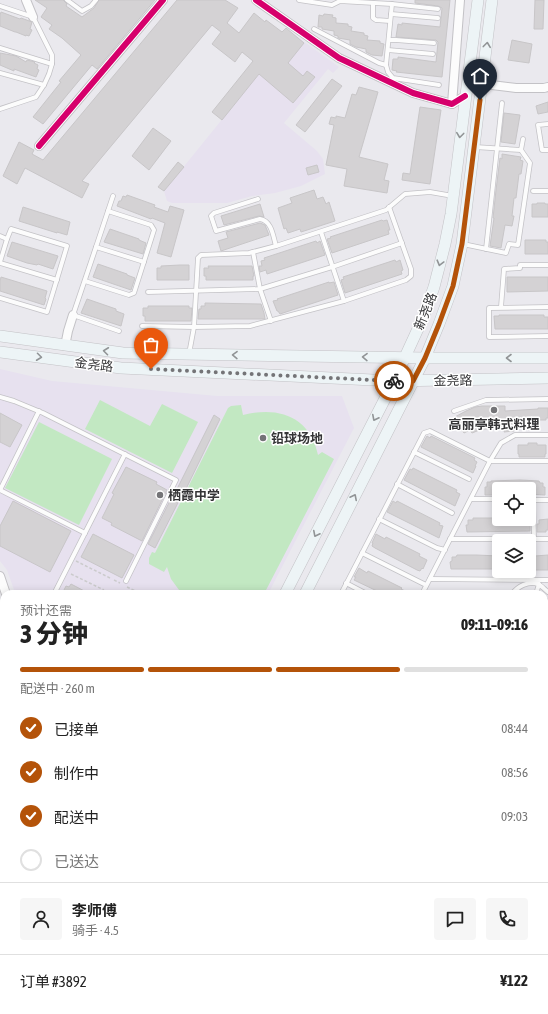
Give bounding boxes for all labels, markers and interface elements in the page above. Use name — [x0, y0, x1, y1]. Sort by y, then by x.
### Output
one-way arrow — [482, 42, 491, 48]
pin — [463, 59, 497, 100]
icon: home — [469, 65, 491, 87]
one-way arrow — [456, 132, 465, 138]
one-way arrow — [437, 260, 445, 266]
street label: 新尧路 — [411, 290, 440, 332]
pin — [134, 328, 168, 369]
icon: bag — [140, 334, 162, 356]
one-way arrow — [103, 347, 109, 356]
one-way arrow — [232, 351, 238, 359]
one-way arrow — [36, 353, 42, 362]
one-way arrow — [362, 353, 368, 361]
one-way arrow — [506, 354, 512, 362]
street label: 金尧路 — [74, 355, 114, 374]
courier — [374, 361, 414, 401]
icon: bike — [383, 370, 405, 392]
street label: 金尧路 — [433, 373, 473, 388]
marker: 高丽亭韩式料理 — [489, 405, 499, 415]
one-way arrow — [372, 414, 380, 421]
place label: 高丽亭韩式料理 — [448, 417, 540, 432]
place label: 铅球场地 — [271, 431, 323, 446]
marker: 铅球场地 — [258, 433, 268, 443]
map controls — [492, 482, 536, 578]
button: locate — [492, 482, 536, 526]
place label: 栖霞中学 — [168, 488, 220, 503]
marker: 栖霞中学 — [155, 490, 165, 500]
one-way arrow — [350, 494, 357, 501]
one-way arrow — [313, 529, 320, 537]
button: layers — [492, 534, 536, 578]
text: 预计还需 — [20, 603, 72, 618]
text: 09:11–09:16 — [461, 616, 528, 633]
text: 3 分钟 — [20, 619, 88, 649]
text: 配送中 · 260 m — [20, 681, 95, 696]
icon: check — [20, 717, 42, 739]
text: 已接单 — [54, 721, 99, 738]
text: 08:44 — [501, 721, 528, 736]
icon: check — [20, 761, 42, 783]
text: 制作中 — [54, 765, 99, 782]
text: 08:56 — [501, 765, 528, 780]
icon: check — [20, 805, 42, 827]
text: 配送中 — [54, 809, 99, 826]
text: 09:03 — [501, 809, 528, 824]
text: 已送达 — [54, 853, 99, 870]
button: person — [20, 898, 62, 940]
button: chat — [434, 898, 476, 940]
button: phone — [486, 898, 528, 940]
text: 李师傅 — [72, 902, 117, 919]
text: 骑手 · 4.5 — [72, 923, 119, 938]
text: ¥122 — [500, 972, 528, 989]
text: 订单 #3892 — [20, 973, 87, 990]

